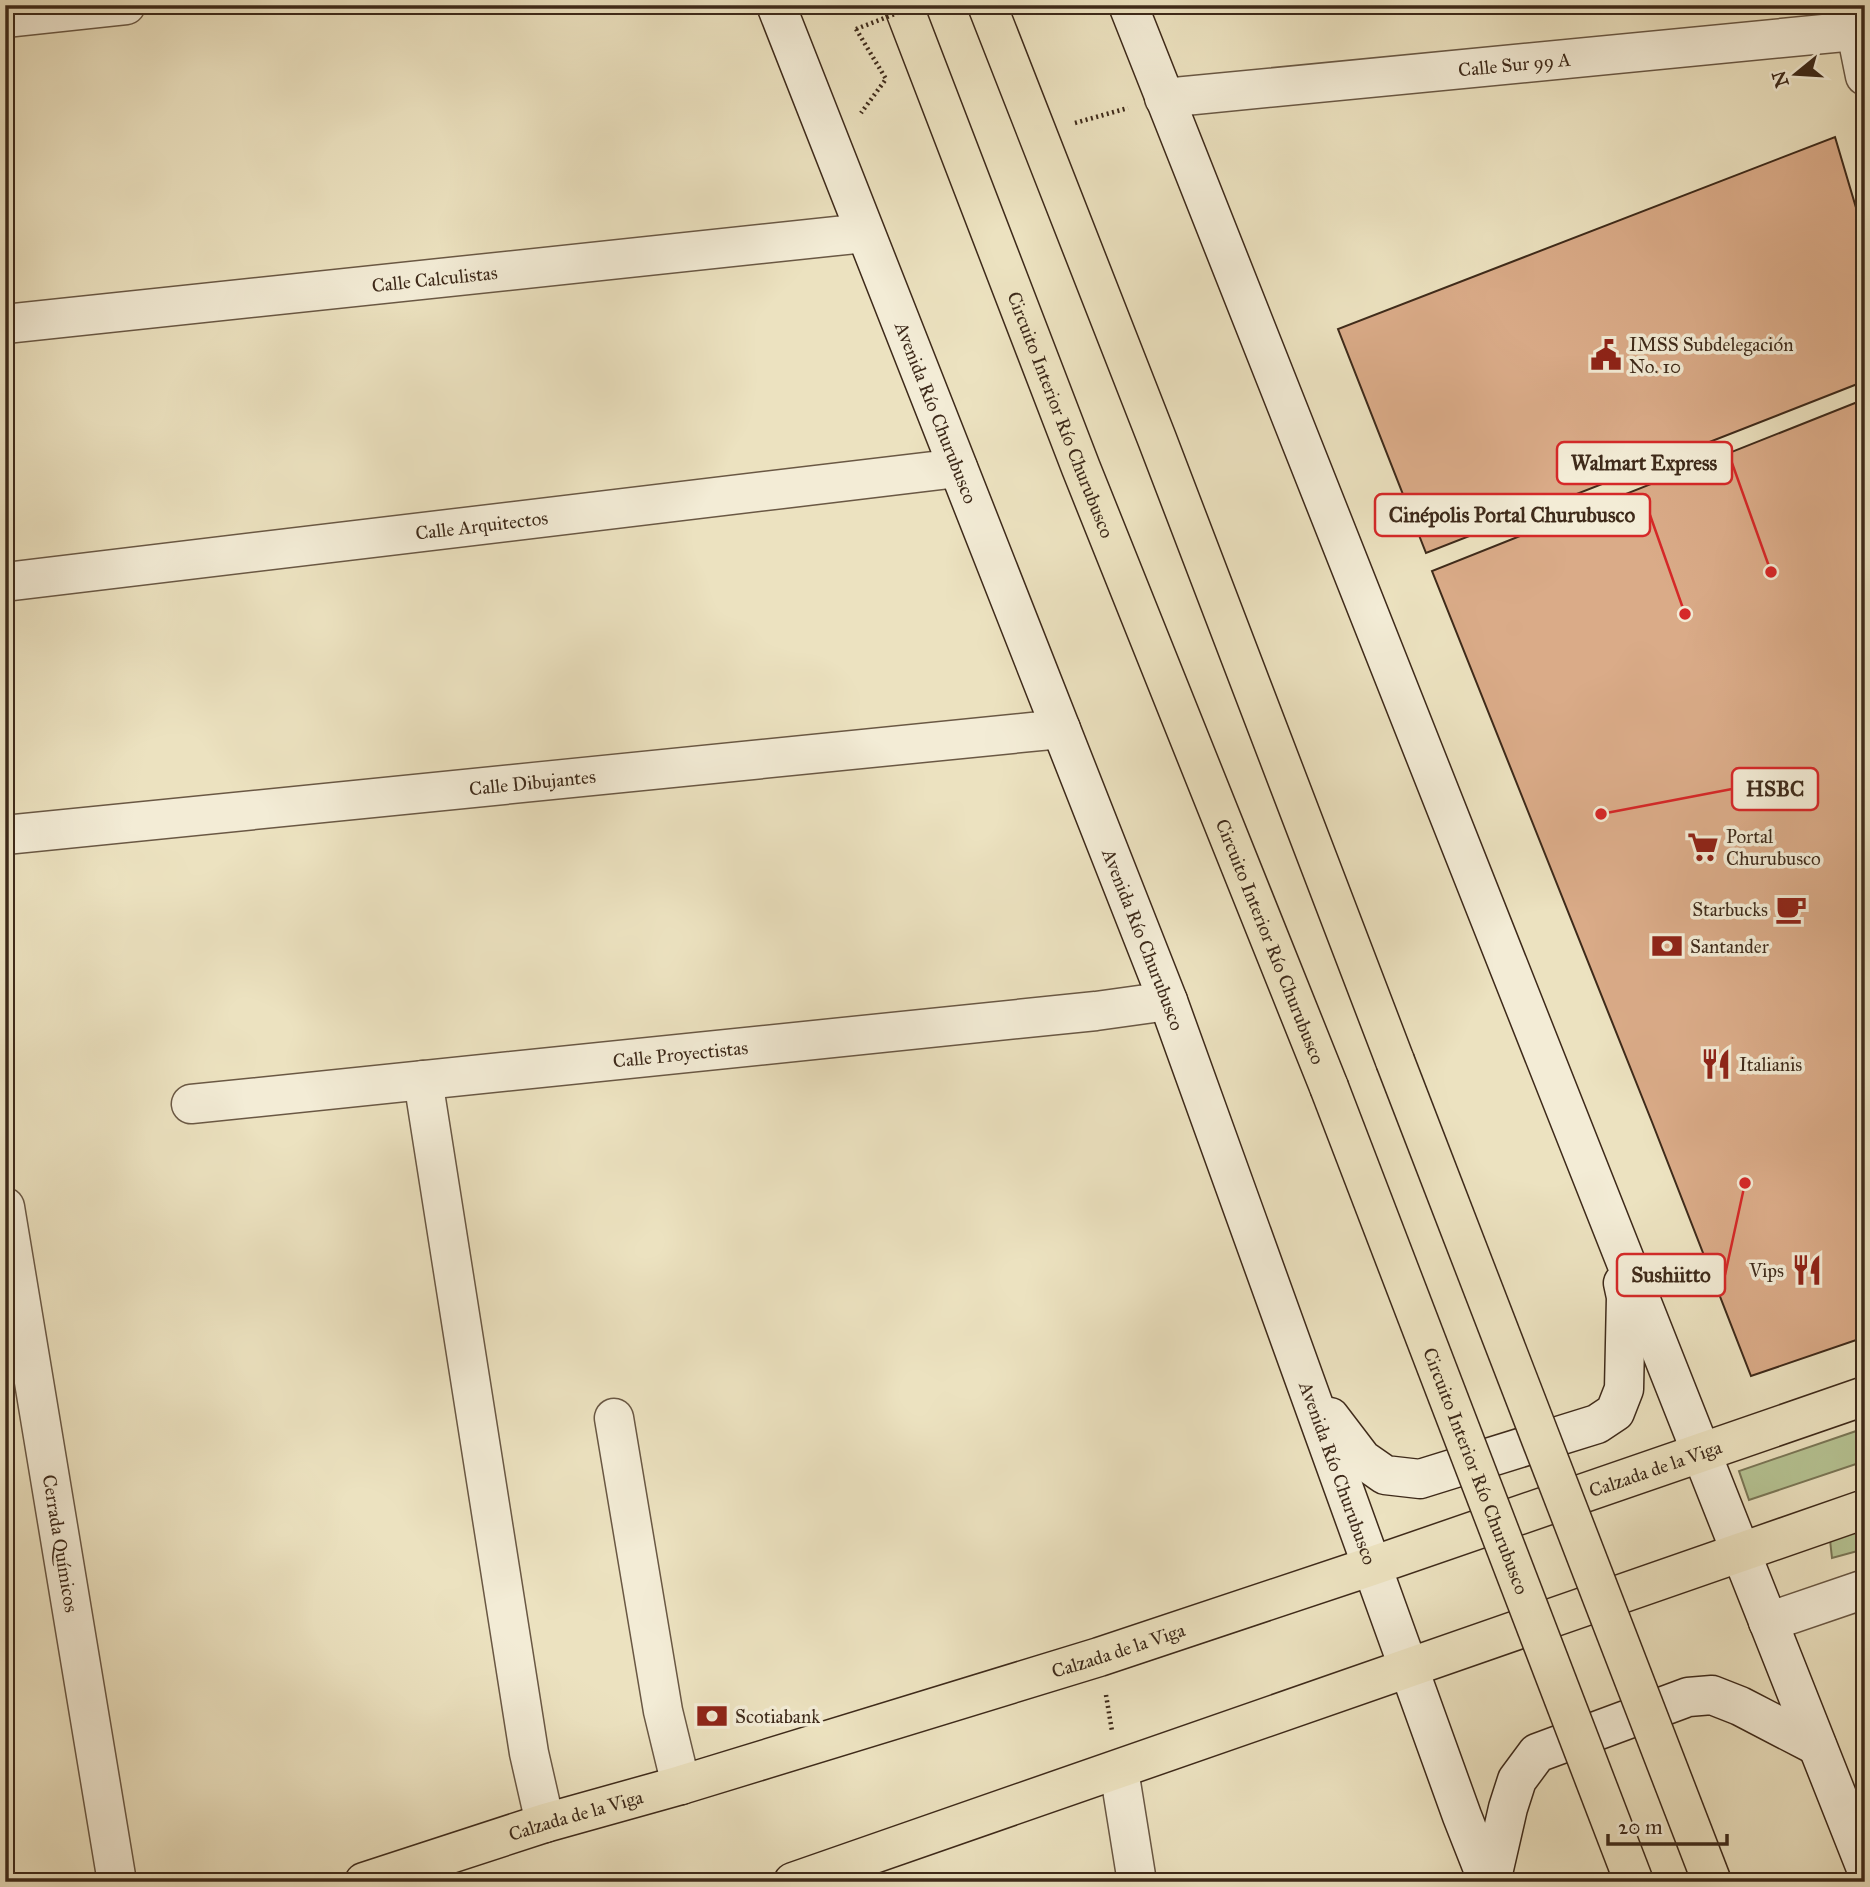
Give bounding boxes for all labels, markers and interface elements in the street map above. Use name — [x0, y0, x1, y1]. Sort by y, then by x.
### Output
north arrow — [1762, 38, 1832, 108]
street label: Calle Sur 99 A — [1457, 47, 1572, 81]
text: N — [1767, 68, 1794, 90]
street label: Calle Calculistas — [371, 260, 499, 297]
street label: Circuito Interior Río Churubusco — [1003, 288, 1119, 541]
street label: Avenida Río Churubusco — [890, 318, 983, 507]
place label: IMSS Subdelegación No. 10 — [1629, 333, 1793, 378]
public building icon: IMSS Subdelegación No. 10 — [1589, 338, 1623, 372]
callout: Walmart Express — [1557, 442, 1732, 484]
text: Walmart Express — [1571, 450, 1718, 476]
callout: Cinépolis Portal Churubusco — [1375, 494, 1650, 536]
text: Cinépolis Portal Churubusco — [1389, 502, 1635, 528]
street label: Calle Arquitectos — [414, 506, 549, 544]
street label: Calle Dibujantes — [468, 764, 597, 800]
callout: HSBC — [1732, 768, 1818, 810]
text: HSBC — [1746, 776, 1804, 802]
street label: Circuito Interior Río Churubusco — [1211, 815, 1330, 1068]
place label: Portal Churubusco — [1726, 825, 1821, 870]
supermarket icon: Portal Churubusco — [1686, 830, 1720, 864]
street label: Avenida Río Churubusco — [1097, 844, 1189, 1034]
cafe icon: Starbucks — [1774, 892, 1808, 926]
place label: Starbucks — [1692, 898, 1768, 921]
bank icon: Santander — [1650, 929, 1684, 963]
place label: Santander — [1690, 935, 1770, 958]
street label: Calle Proyectistas — [612, 1035, 749, 1072]
restaurant icon: Italianis — [1699, 1047, 1733, 1081]
place label: Italianis — [1739, 1053, 1802, 1076]
restaurant icon: Vips — [1790, 1253, 1824, 1287]
callout: Sushiitto — [1617, 1254, 1725, 1296]
place label: Vips — [1748, 1259, 1784, 1282]
text: Sushiitto — [1631, 1262, 1711, 1288]
street label: Circuito Interior Río Churubusco — [1418, 1344, 1534, 1598]
street label: Avenida Río Churubusco — [1294, 1377, 1382, 1568]
street label: Calzada de la Viga — [1586, 1435, 1725, 1502]
street label: Cerrada Químicos — [38, 1473, 84, 1614]
street label: Calzada de la Viga — [1049, 1617, 1189, 1682]
bank icon: Scotiabank — [695, 1699, 729, 1733]
place label: Scotiabank — [735, 1705, 820, 1728]
street label: Calzada de la Viga — [506, 1784, 646, 1846]
scale bar — [1608, 1803, 1727, 1847]
text: 20 m — [1618, 1814, 1663, 1840]

